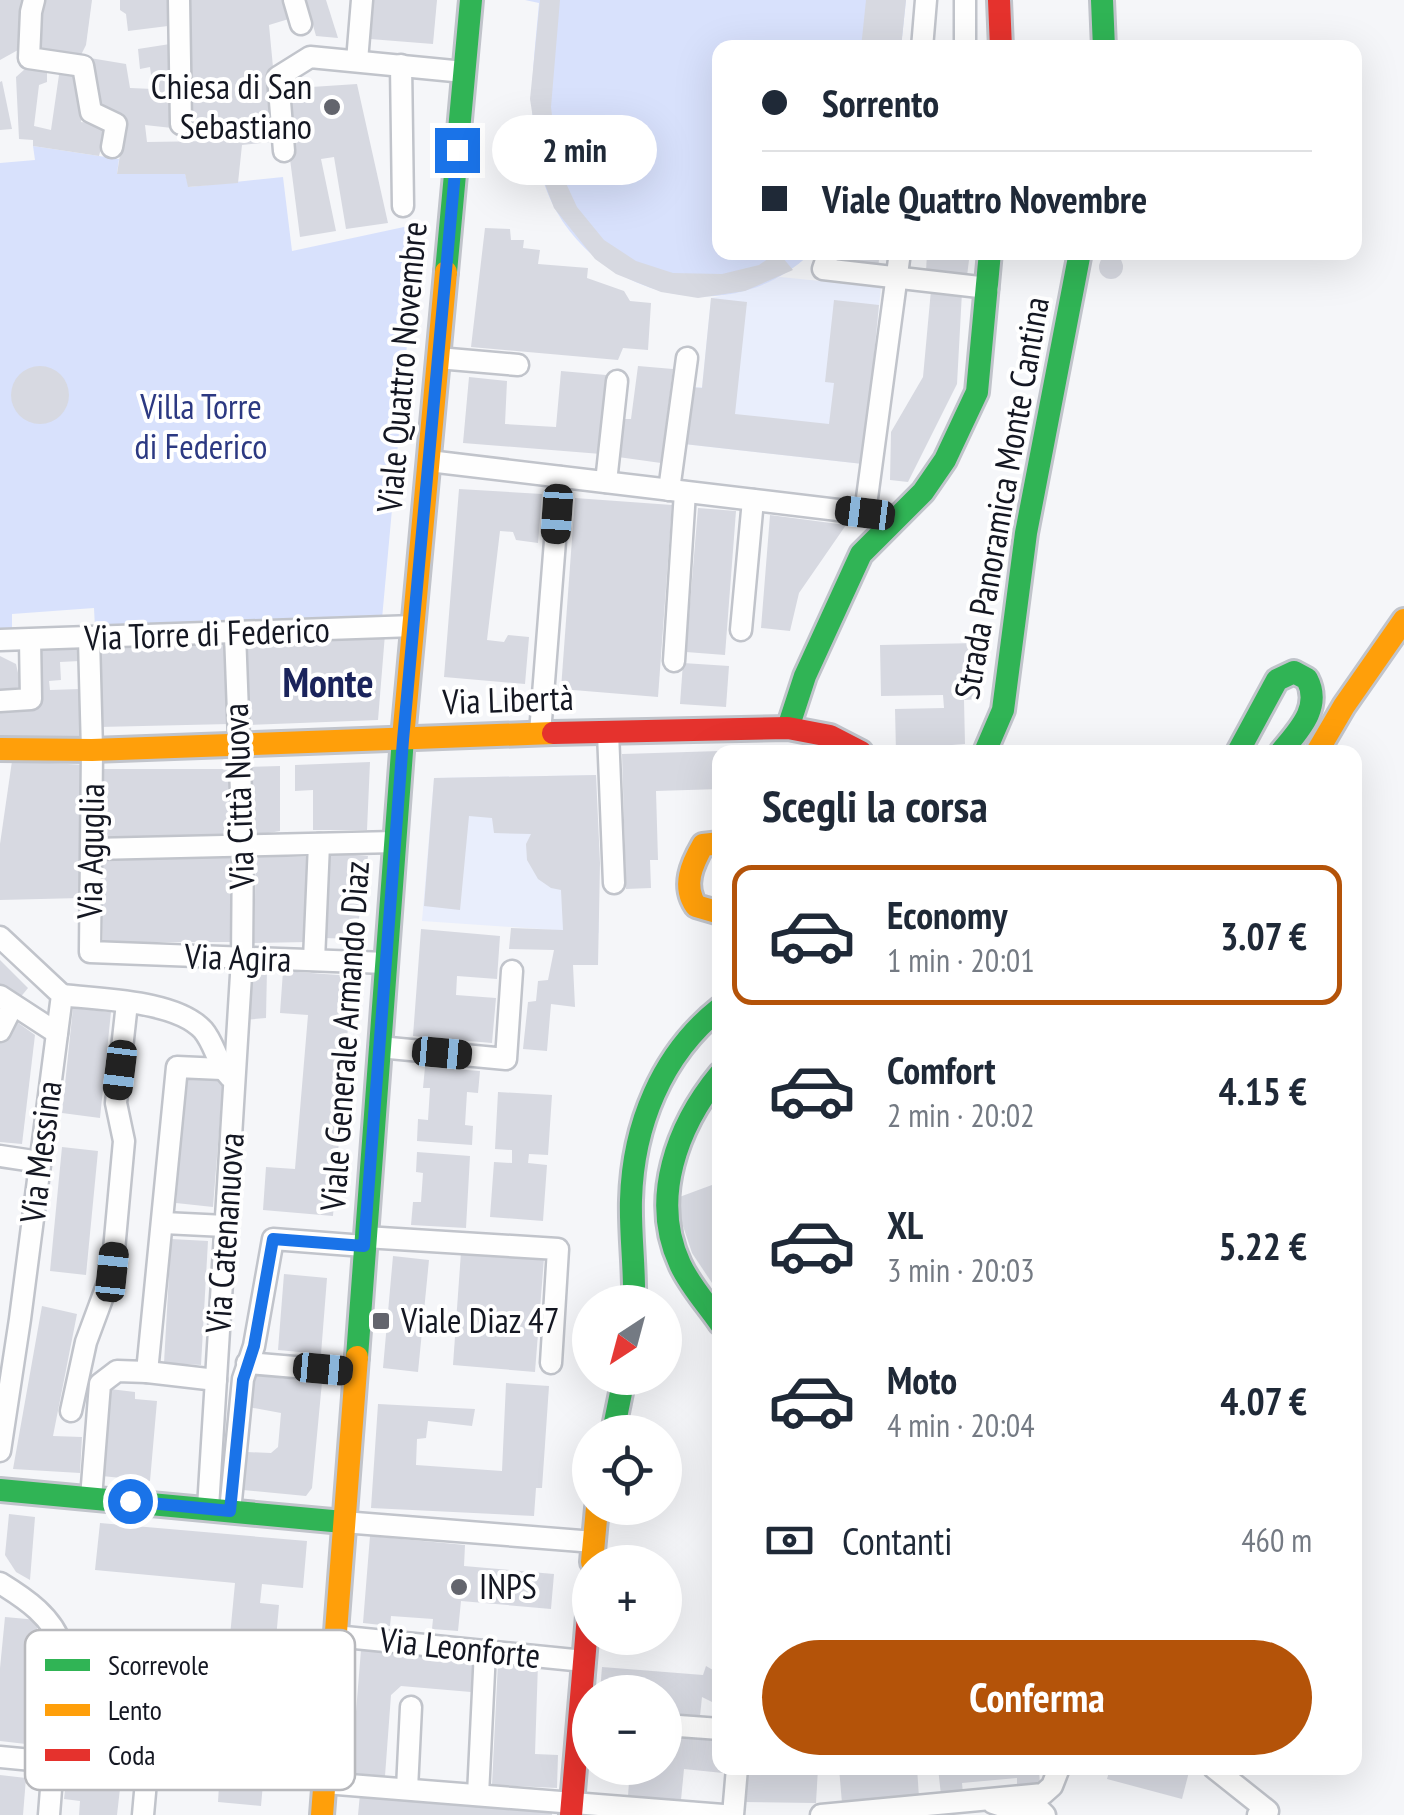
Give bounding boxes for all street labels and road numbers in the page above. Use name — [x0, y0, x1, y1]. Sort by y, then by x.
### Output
street label: Viale Quattro Novembre — [365, 220, 437, 515]
street label: Strada Panoramica Monte Cantina — [943, 293, 1059, 702]
street label: Via Torre di Federico — [83, 606, 330, 660]
street label: Via Libertà — [441, 674, 574, 724]
street label: Via Città Nuova — [212, 702, 264, 891]
street label: Via Aguglia — [66, 783, 114, 920]
street label: Viale Generale Armando Diaz — [309, 859, 379, 1213]
street label: Via Agira — [183, 932, 292, 982]
street label: Via Messina — [8, 1078, 72, 1226]
street label: Via Catenanuova — [194, 1131, 254, 1336]
street label: Via Leonforte — [377, 1616, 543, 1678]

